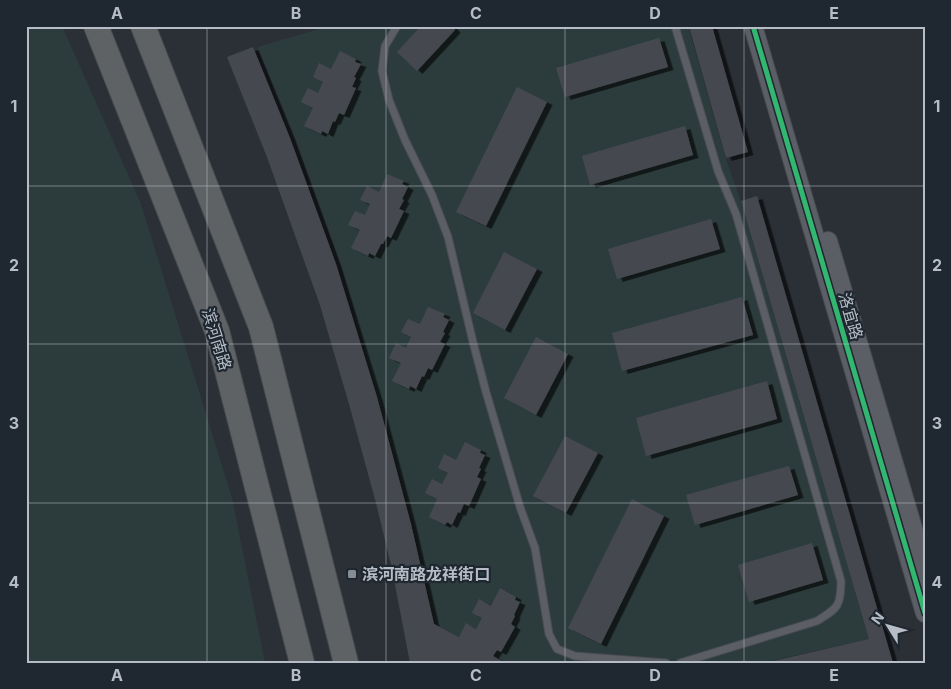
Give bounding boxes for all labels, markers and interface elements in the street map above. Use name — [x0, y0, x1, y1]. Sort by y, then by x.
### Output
text: A — [111, 3, 123, 23]
text: B — [291, 3, 301, 23]
text: C — [470, 3, 482, 23]
text: D — [649, 3, 661, 23]
text: E — [829, 3, 839, 23]
text: 1 — [11, 96, 17, 116]
text: 1 — [934, 96, 940, 116]
text: 2 — [9, 255, 19, 275]
text: 2 — [932, 255, 942, 275]
street label: 洛宜路 — [835, 290, 867, 342]
street label: 滨河南路 — [198, 305, 236, 373]
text: 3 — [9, 413, 19, 433]
text: 3 — [932, 413, 942, 433]
place label: 滨河南路龙祥街口 — [362, 564, 490, 584]
marker: 滨河南路龙祥街口 — [346, 568, 358, 580]
text: 4 — [9, 572, 20, 592]
text: 4 — [932, 572, 943, 592]
north arrow — [864, 602, 914, 652]
text: N — [867, 608, 887, 627]
text: A — [111, 665, 123, 685]
text: B — [291, 665, 301, 685]
text: C — [470, 665, 482, 685]
text: D — [649, 665, 661, 685]
text: E — [829, 665, 839, 685]

